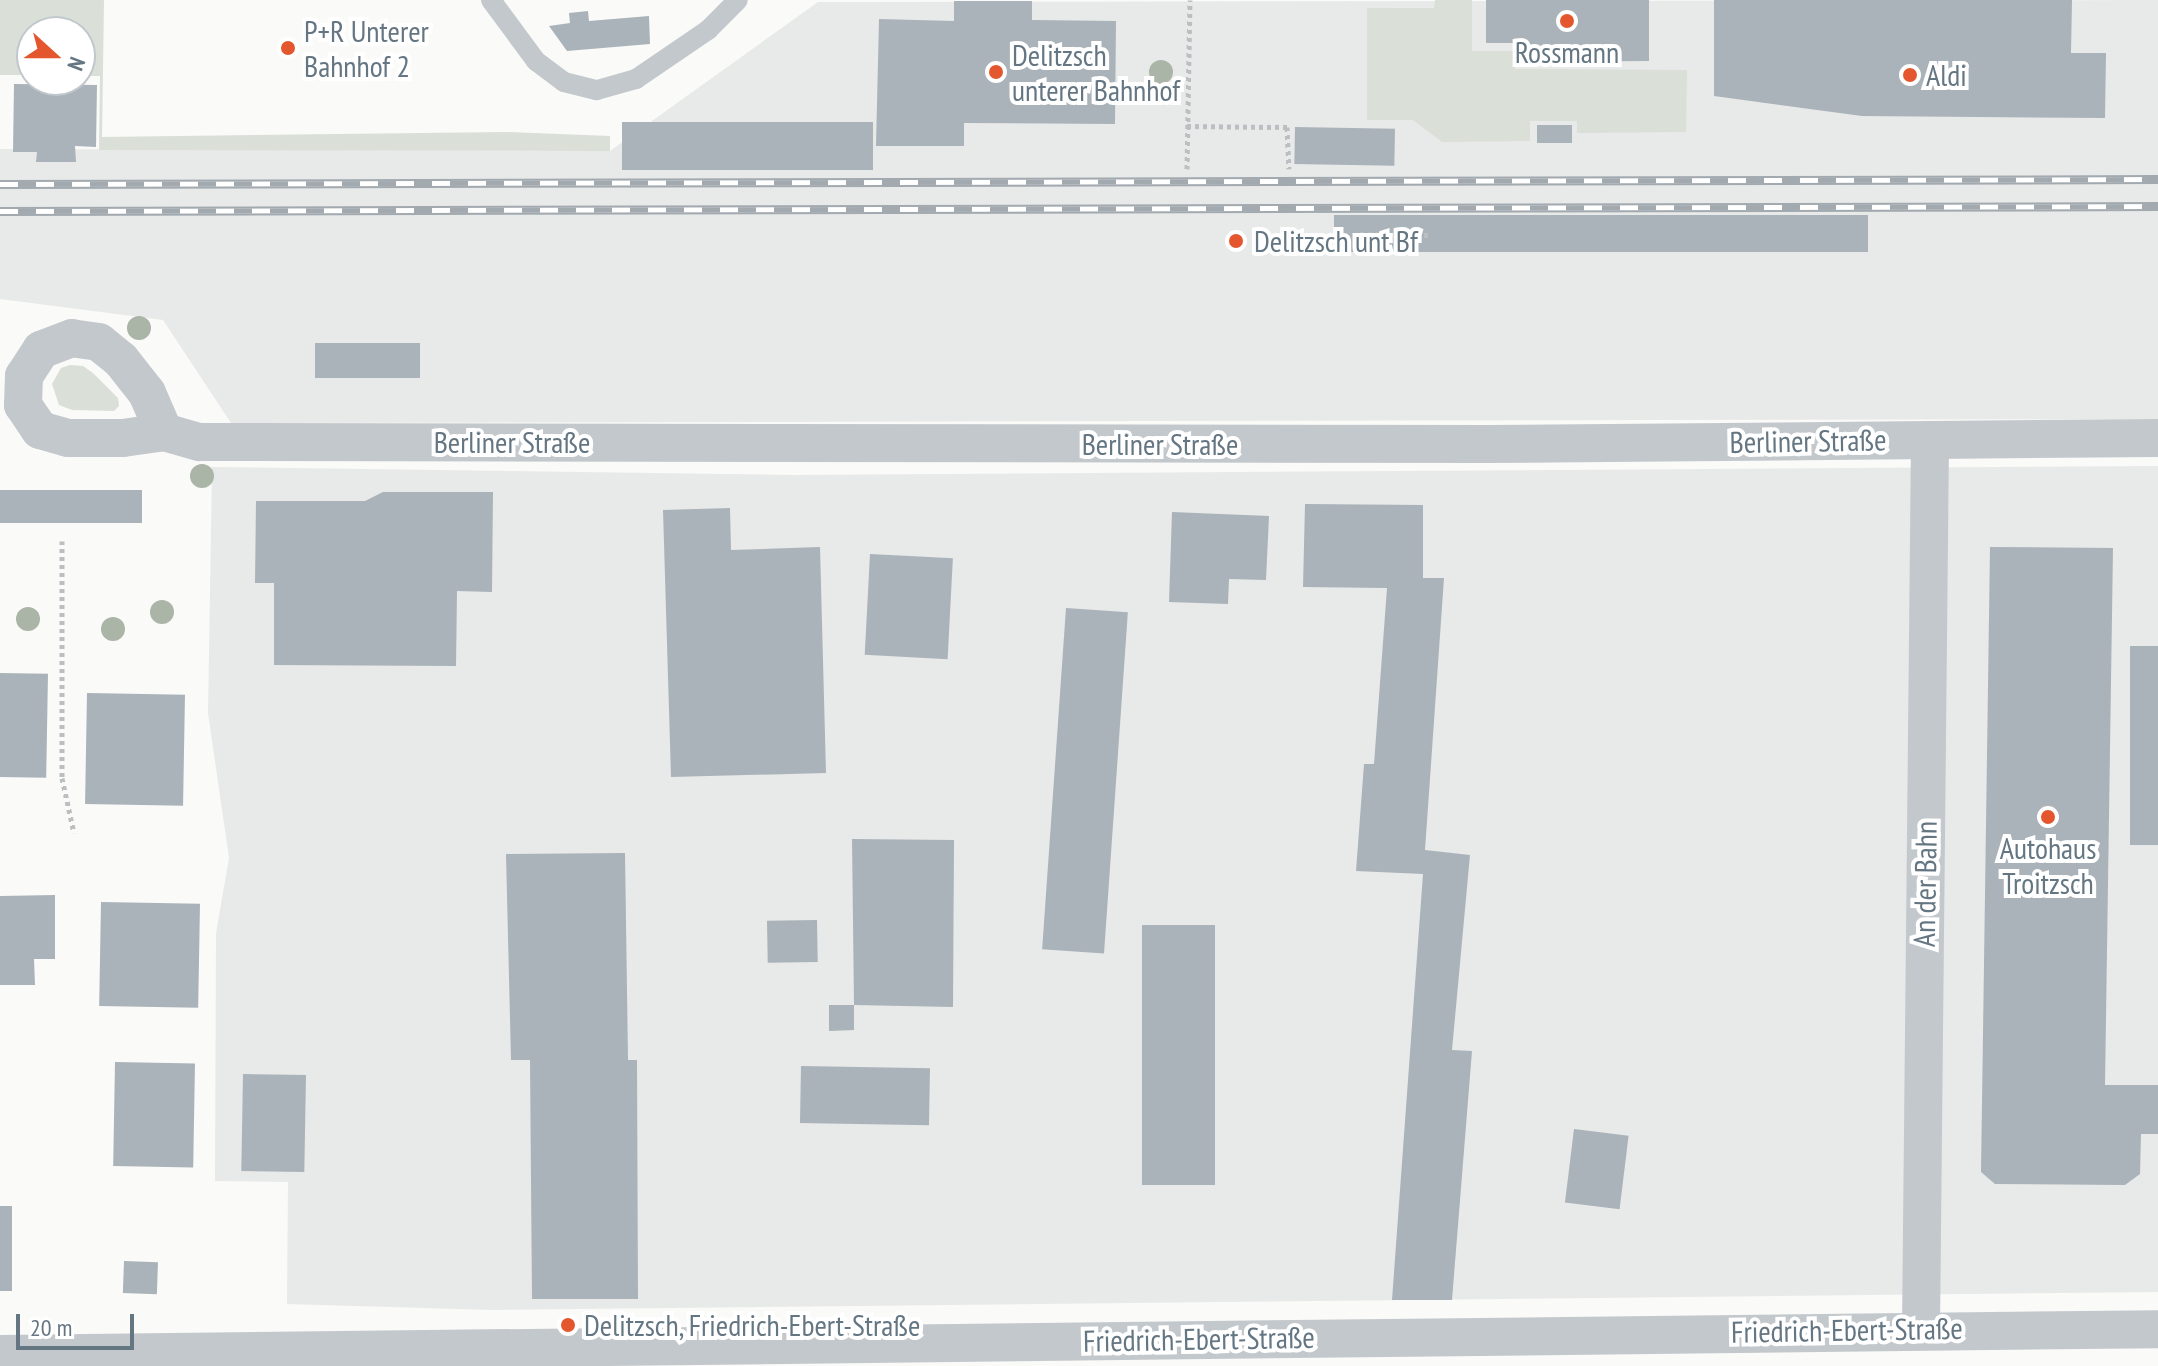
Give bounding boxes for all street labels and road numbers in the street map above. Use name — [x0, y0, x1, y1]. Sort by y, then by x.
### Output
street label: Berliner Straße — [1729, 422, 1887, 460]
street label: Berliner Straße — [434, 424, 590, 460]
street label: Berliner Straße — [1082, 426, 1238, 462]
street label: An der Bahn — [1906, 821, 1944, 947]
street label: Friedrich-Ebert-Straße — [1731, 1310, 1963, 1350]
street label: Friedrich-Ebert-Straße — [1083, 1319, 1315, 1359]

